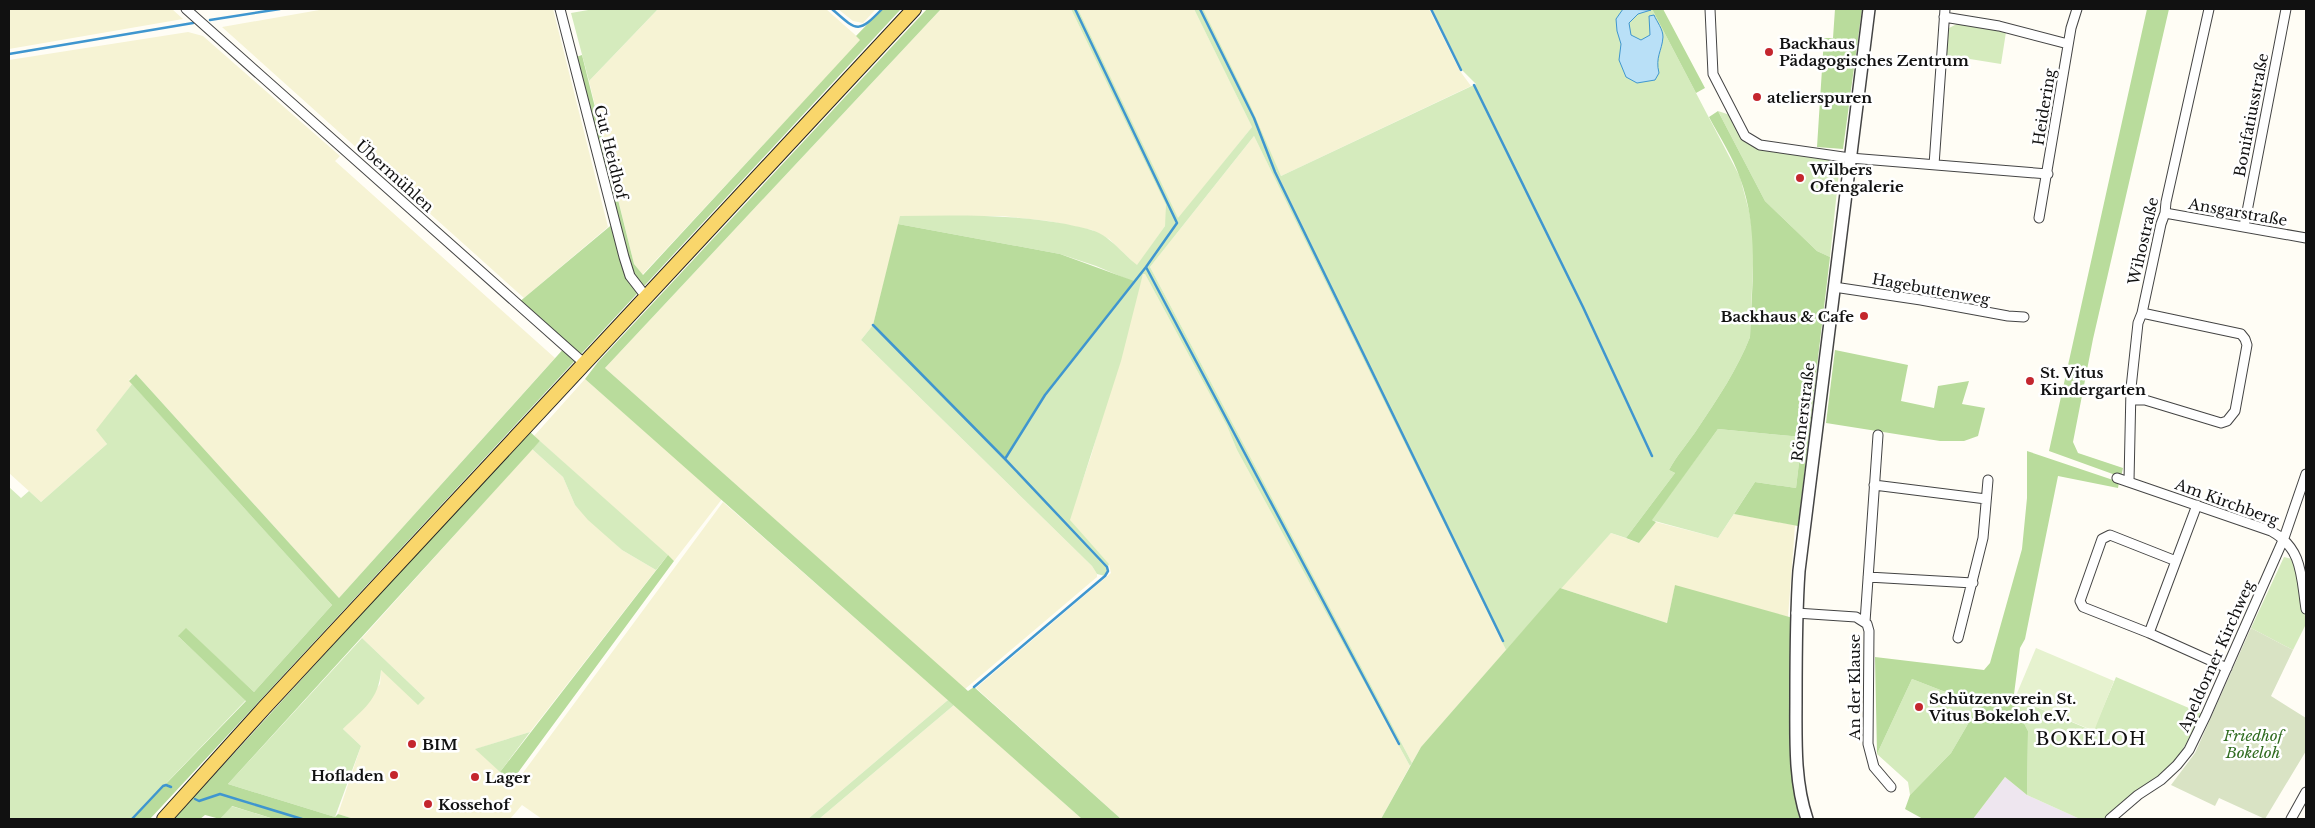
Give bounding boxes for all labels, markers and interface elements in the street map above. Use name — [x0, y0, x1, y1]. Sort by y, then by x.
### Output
place label: Backhaus Pädagogisches Zentrum — [1779, 34, 1969, 70]
marker: Backhaus Pädagogisches Zentrum — [1763, 46, 1775, 58]
street label: Bonifatiusstraße — [2230, 51, 2272, 179]
street label: Heidering — [2029, 66, 2060, 147]
place label: atelierspuren — [1767, 88, 1872, 107]
marker: atelierspuren — [1751, 91, 1763, 103]
street label: Gut Heidhof — [590, 103, 632, 203]
street label: Übermühlen — [352, 136, 438, 216]
place label: Wilbers Ofengalerie — [1809, 160, 1904, 196]
marker: Wilbers Ofengalerie — [1794, 172, 1806, 184]
street label: Ansgarstraße — [2186, 194, 2289, 230]
street label: Wihostraße — [2123, 195, 2162, 288]
street label: Hagebuttenweg — [1870, 269, 1993, 309]
place label: Backhaus & Cafe — [1721, 307, 1854, 326]
marker: Backhaus & Cafe — [1858, 310, 1870, 322]
street label: Römerstraße — [1787, 361, 1819, 463]
place label: St. Vitus Kindergarten — [2040, 363, 2146, 399]
marker: St. Vitus Kindergarten — [2024, 375, 2036, 387]
street label: Am Kirchberg — [2172, 474, 2282, 530]
street label: Apeldorner Kirchweg — [2174, 576, 2259, 736]
street label: An der Klause — [1845, 634, 1864, 741]
place label: Schützenverein St. Vitus Bokeloh e.V. — [1928, 689, 2076, 725]
marker: Schützenverein St. Vitus Bokeloh e.V. — [1913, 701, 1925, 713]
park label: Friedhof Bokeloh — [2222, 726, 2286, 762]
district label: BOKELOH — [2035, 728, 2147, 750]
place label: BIM — [422, 735, 458, 754]
marker: BIM — [406, 738, 418, 750]
place label: Hofladen — [311, 766, 384, 785]
place label: Lager — [485, 768, 531, 787]
marker: Hofladen — [388, 769, 400, 781]
marker: Lager — [469, 771, 481, 783]
place label: Kossehof — [438, 795, 512, 814]
marker: Kossehof — [422, 798, 434, 810]

